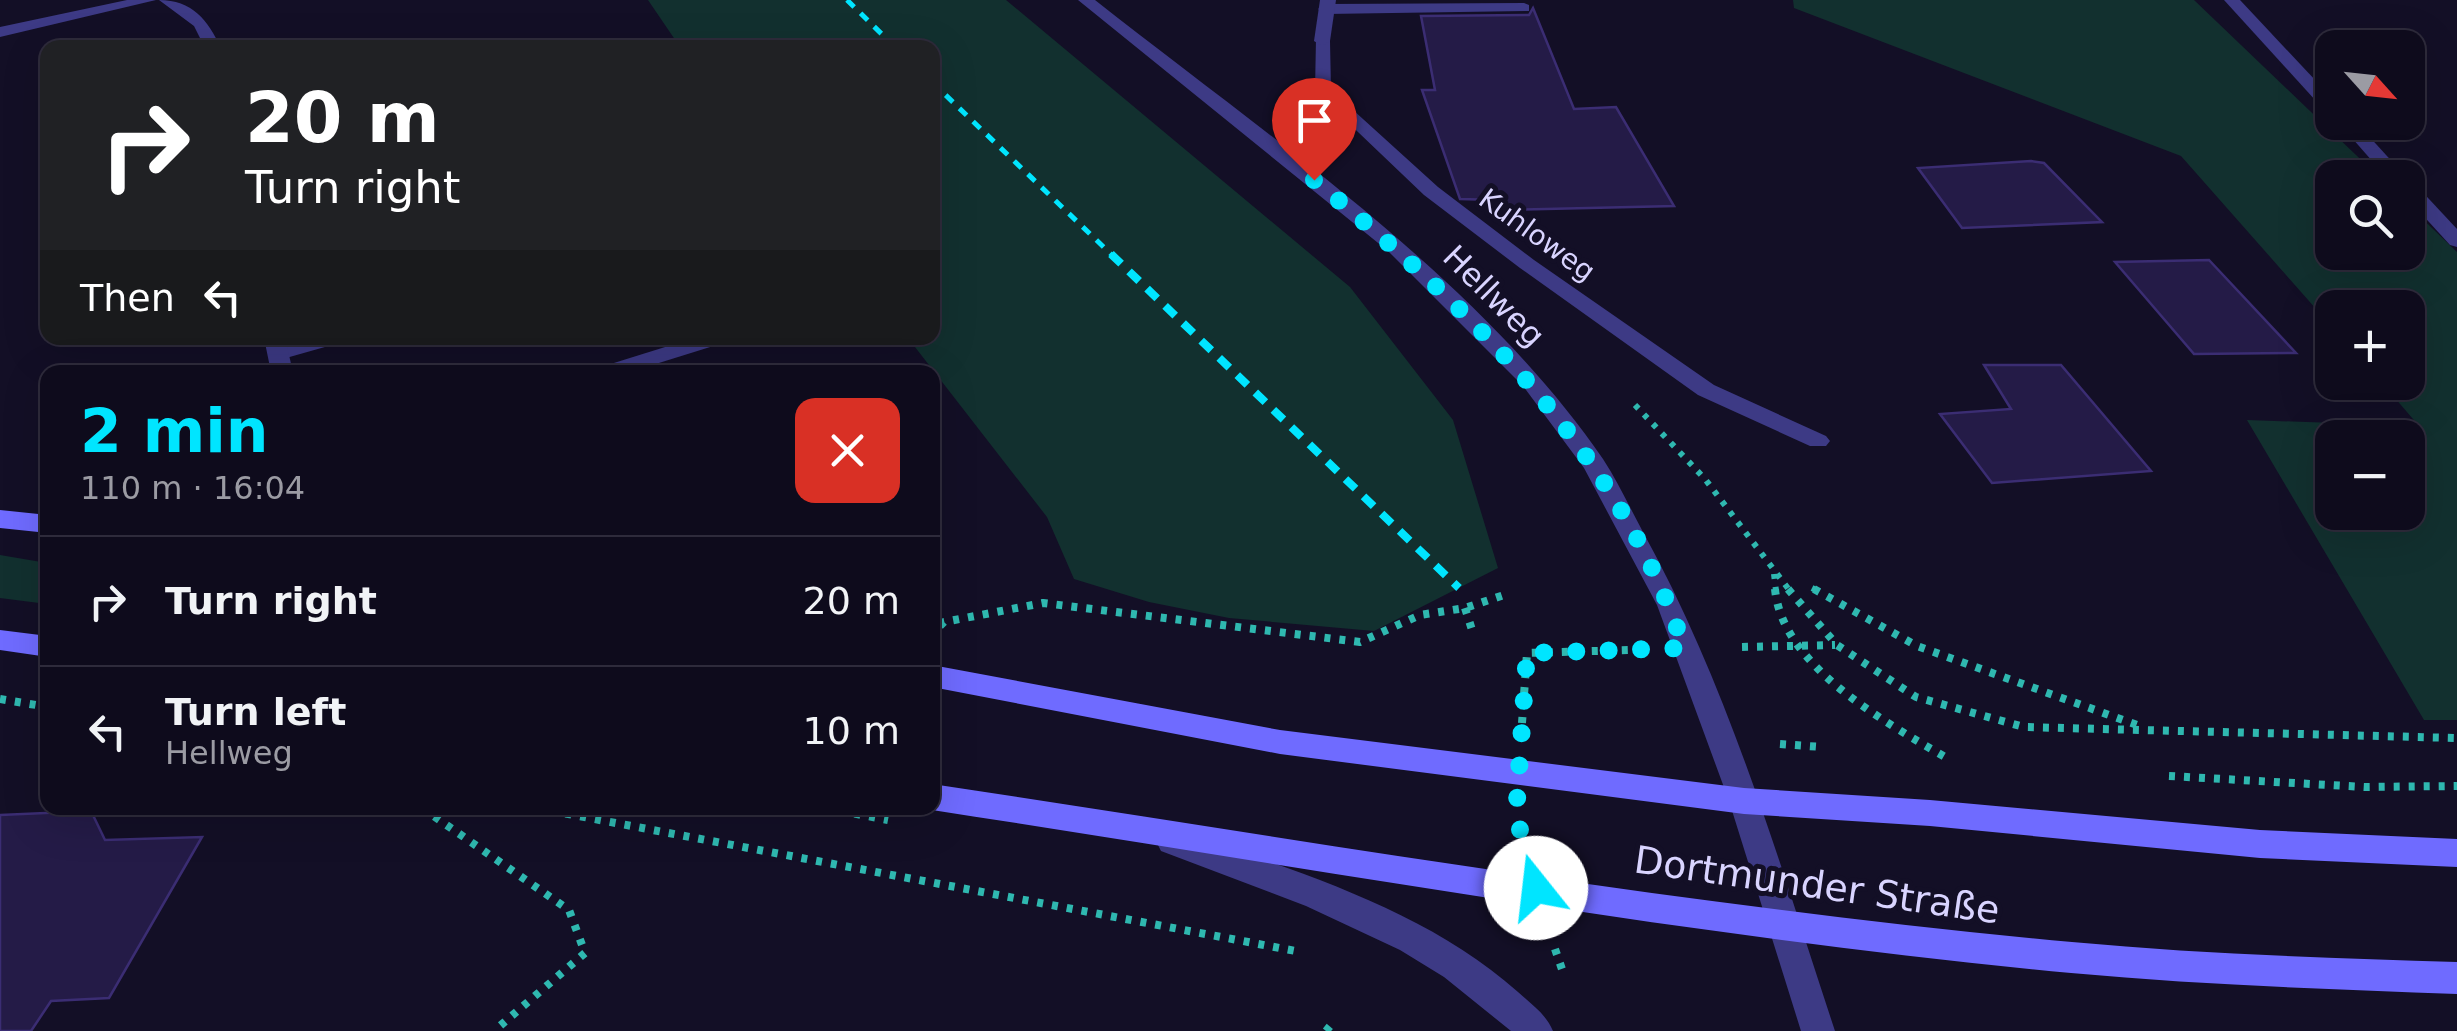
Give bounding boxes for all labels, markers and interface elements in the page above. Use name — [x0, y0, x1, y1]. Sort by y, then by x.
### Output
north arrow — [2315, 30, 2425, 140]
map controls — [2315, 30, 2425, 530]
text: 20 m — [245, 77, 440, 159]
pin — [1272, 78, 1357, 181]
icon: right — [80, 80, 210, 210]
icon: arrive — [1287, 93, 1342, 148]
button: search — [2315, 160, 2425, 270]
text: Turn right — [245, 161, 460, 214]
street label: Kuhloweg — [1473, 182, 1601, 288]
street label: Hellweg — [1435, 237, 1553, 355]
icon: left — [195, 270, 250, 325]
text: Then — [80, 276, 175, 320]
button: + — [2315, 290, 2425, 400]
text: 2 min — [80, 396, 268, 466]
button: close — [795, 398, 900, 503]
button: − — [2315, 420, 2425, 530]
text: 110 m · 16:04 — [80, 469, 305, 507]
icon: right — [80, 574, 135, 629]
text: Turn right — [165, 579, 377, 623]
text: 20 m — [803, 579, 900, 623]
text: Turn left — [165, 690, 346, 734]
icon: left — [80, 704, 135, 759]
text: 10 m — [803, 709, 900, 753]
text: Hellweg — [165, 734, 293, 772]
position arrow — [1484, 836, 1588, 940]
street label: Dortmunder Straße — [1631, 838, 2003, 932]

